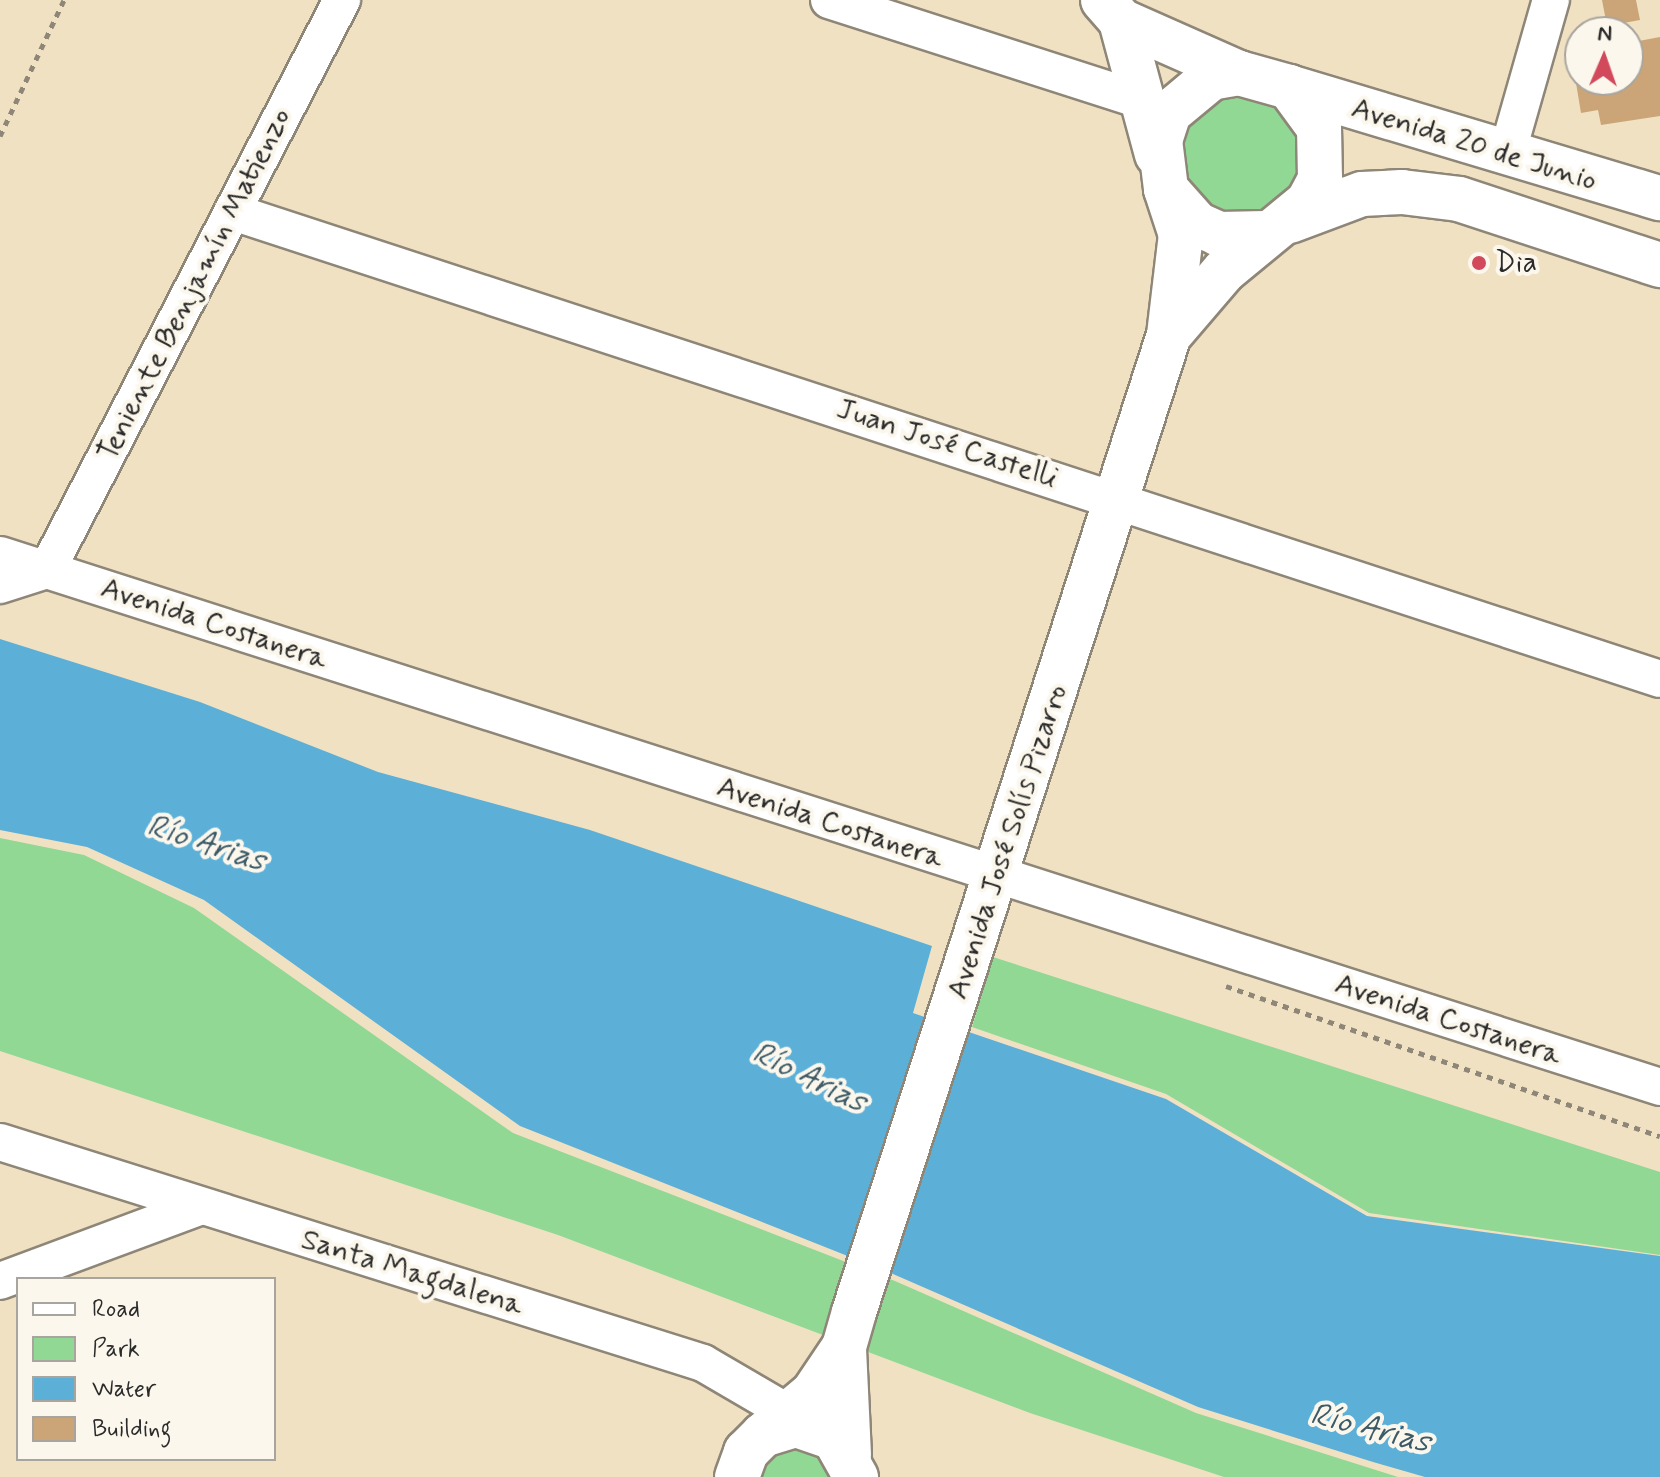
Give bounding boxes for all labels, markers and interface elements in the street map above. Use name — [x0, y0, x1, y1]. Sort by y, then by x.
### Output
north arrow — [1564, 16, 1644, 96]
text: N — [1597, 20, 1613, 48]
street label: Avenida 20 de Junio — [1348, 91, 1600, 199]
street label: Teniente Benjamín Matienzo — [94, 110, 296, 460]
place label: Dia — [1495, 245, 1537, 281]
marker: Dia — [1470, 254, 1488, 272]
street label: Juan José Castelli — [831, 391, 1063, 497]
street label: Avenida Costanera — [96, 570, 332, 678]
street label: Avenida José Solís Pizarro — [940, 679, 1076, 1005]
street label: Avenida Costanera — [712, 769, 948, 877]
water label: Río Arias — [141, 807, 271, 881]
street label: Avenida Costanera — [1330, 966, 1566, 1074]
water label: Río Arias — [745, 1034, 873, 1122]
street label: Santa Magdalena — [299, 1223, 525, 1323]
legend — [16, 1277, 276, 1461]
text: Road — [92, 1294, 140, 1325]
text: Park — [92, 1334, 140, 1365]
text: Water — [92, 1374, 156, 1405]
water label: Río Arias — [1305, 1395, 1435, 1463]
text: Building — [92, 1414, 172, 1445]

